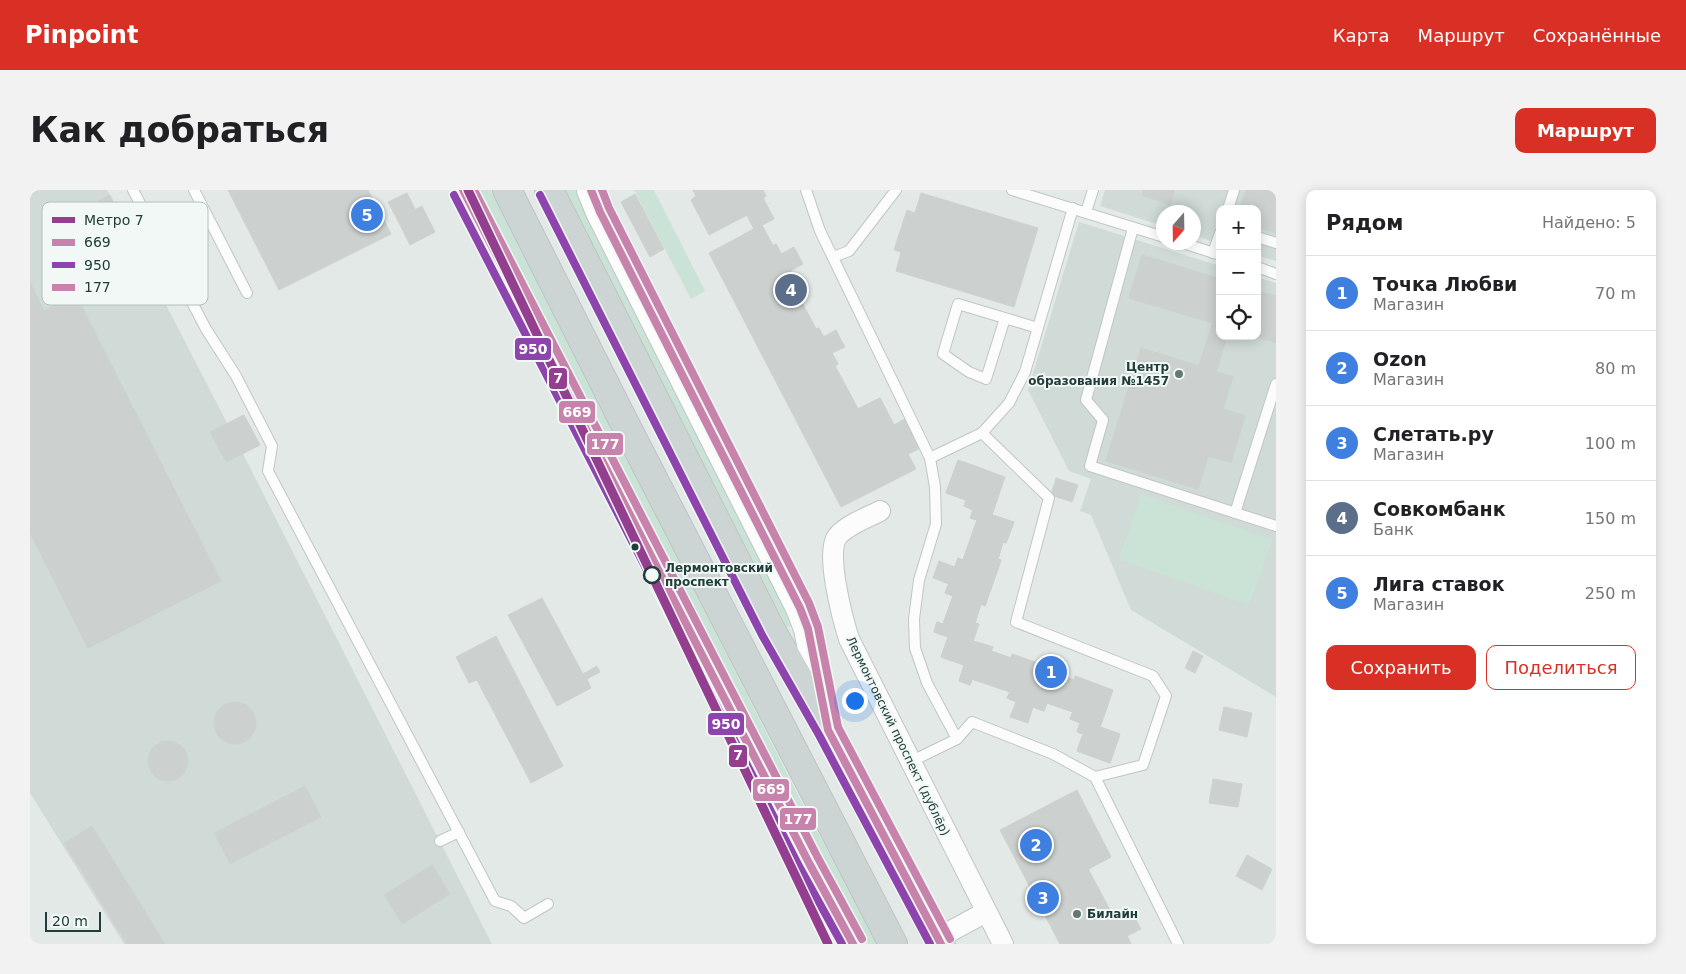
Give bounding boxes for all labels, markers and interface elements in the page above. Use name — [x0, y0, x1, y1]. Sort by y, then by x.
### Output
text: Pinpoint — [25, 21, 138, 49]
text: Карта — [1333, 25, 1390, 46]
text: Маршрут — [1418, 25, 1505, 46]
text: Сохранённые — [1533, 25, 1661, 46]
button: Маршрут — [1515, 108, 1656, 153]
text: Как добраться — [30, 110, 329, 150]
pin: 5 — [351, 196, 383, 234]
legend — [42, 202, 208, 305]
north arrow — [1156, 205, 1201, 250]
map controls — [1216, 205, 1261, 340]
button: + — [1216, 205, 1261, 250]
text: Рядом — [1326, 211, 1403, 235]
text: Метро 7 — [84, 212, 144, 228]
text: Найдено: 5 — [1542, 213, 1636, 232]
text: 669 — [84, 234, 111, 250]
button: − — [1216, 250, 1261, 295]
text: 950 — [84, 257, 111, 273]
pin: 4 — [775, 271, 807, 309]
text: Точка Любви — [1373, 273, 1517, 295]
text: 177 — [84, 279, 111, 295]
text: 1 — [1336, 284, 1348, 303]
text: 70 m — [1595, 284, 1636, 303]
button: locate — [1216, 295, 1261, 340]
text: Магазин — [1373, 295, 1444, 314]
line badge: 950 — [514, 337, 552, 361]
text: 950 — [518, 341, 548, 357]
text: Ozon — [1373, 348, 1427, 370]
text: 2 — [1336, 359, 1348, 378]
text: 80 m — [1595, 359, 1636, 378]
place label: Центр образования №1457 — [1028, 360, 1169, 388]
line badge: 7 — [548, 367, 568, 390]
marker: Центр образования №1457 — [1173, 368, 1185, 380]
text: 7 — [553, 370, 563, 386]
text: Магазин — [1373, 370, 1444, 389]
line badge: 669 — [558, 400, 596, 424]
text: 669 — [562, 404, 592, 420]
text: Слетать.ру — [1373, 423, 1494, 445]
line badge: 177 — [586, 432, 624, 456]
text: 3 — [1336, 434, 1348, 453]
text: 100 m — [1585, 434, 1636, 453]
text: 177 — [590, 436, 620, 452]
text: Магазин — [1373, 445, 1444, 464]
text: Совкомбанк — [1373, 498, 1506, 520]
text: 4 — [1336, 509, 1348, 528]
text: 150 m — [1585, 509, 1636, 528]
text: Банк — [1373, 520, 1414, 539]
unlabelled marker — [630, 542, 640, 552]
place label: Лермонтовский проспект — [665, 561, 773, 589]
marker: Лермонтовский проспект — [643, 566, 661, 584]
text: Лига ставок — [1373, 573, 1505, 595]
text: 5 — [1336, 584, 1348, 603]
text: 250 m — [1585, 584, 1636, 603]
text: Магазин — [1373, 595, 1444, 614]
street label: Лермонтовский проспект (дублёр) — [843, 634, 953, 838]
button: Сохранить — [1326, 645, 1476, 690]
button: Поделиться — [1486, 645, 1636, 690]
pin: 1 — [1035, 653, 1067, 691]
your location — [842, 688, 868, 714]
line badge: 950 — [707, 712, 745, 736]
text: 950 — [711, 716, 741, 732]
line badge: 7 — [728, 744, 748, 768]
text: 7 — [733, 747, 743, 763]
line badge: 669 — [752, 778, 790, 802]
text: 669 — [756, 781, 786, 797]
line badge: 177 — [779, 807, 817, 831]
text: 177 — [783, 811, 813, 827]
pin: 2 — [1020, 826, 1052, 864]
pin: 3 — [1027, 879, 1059, 917]
place label: Билайн — [1087, 907, 1138, 921]
marker: Билайн — [1071, 908, 1083, 920]
scale bar — [45, 909, 101, 932]
text: 20 m — [52, 913, 88, 929]

